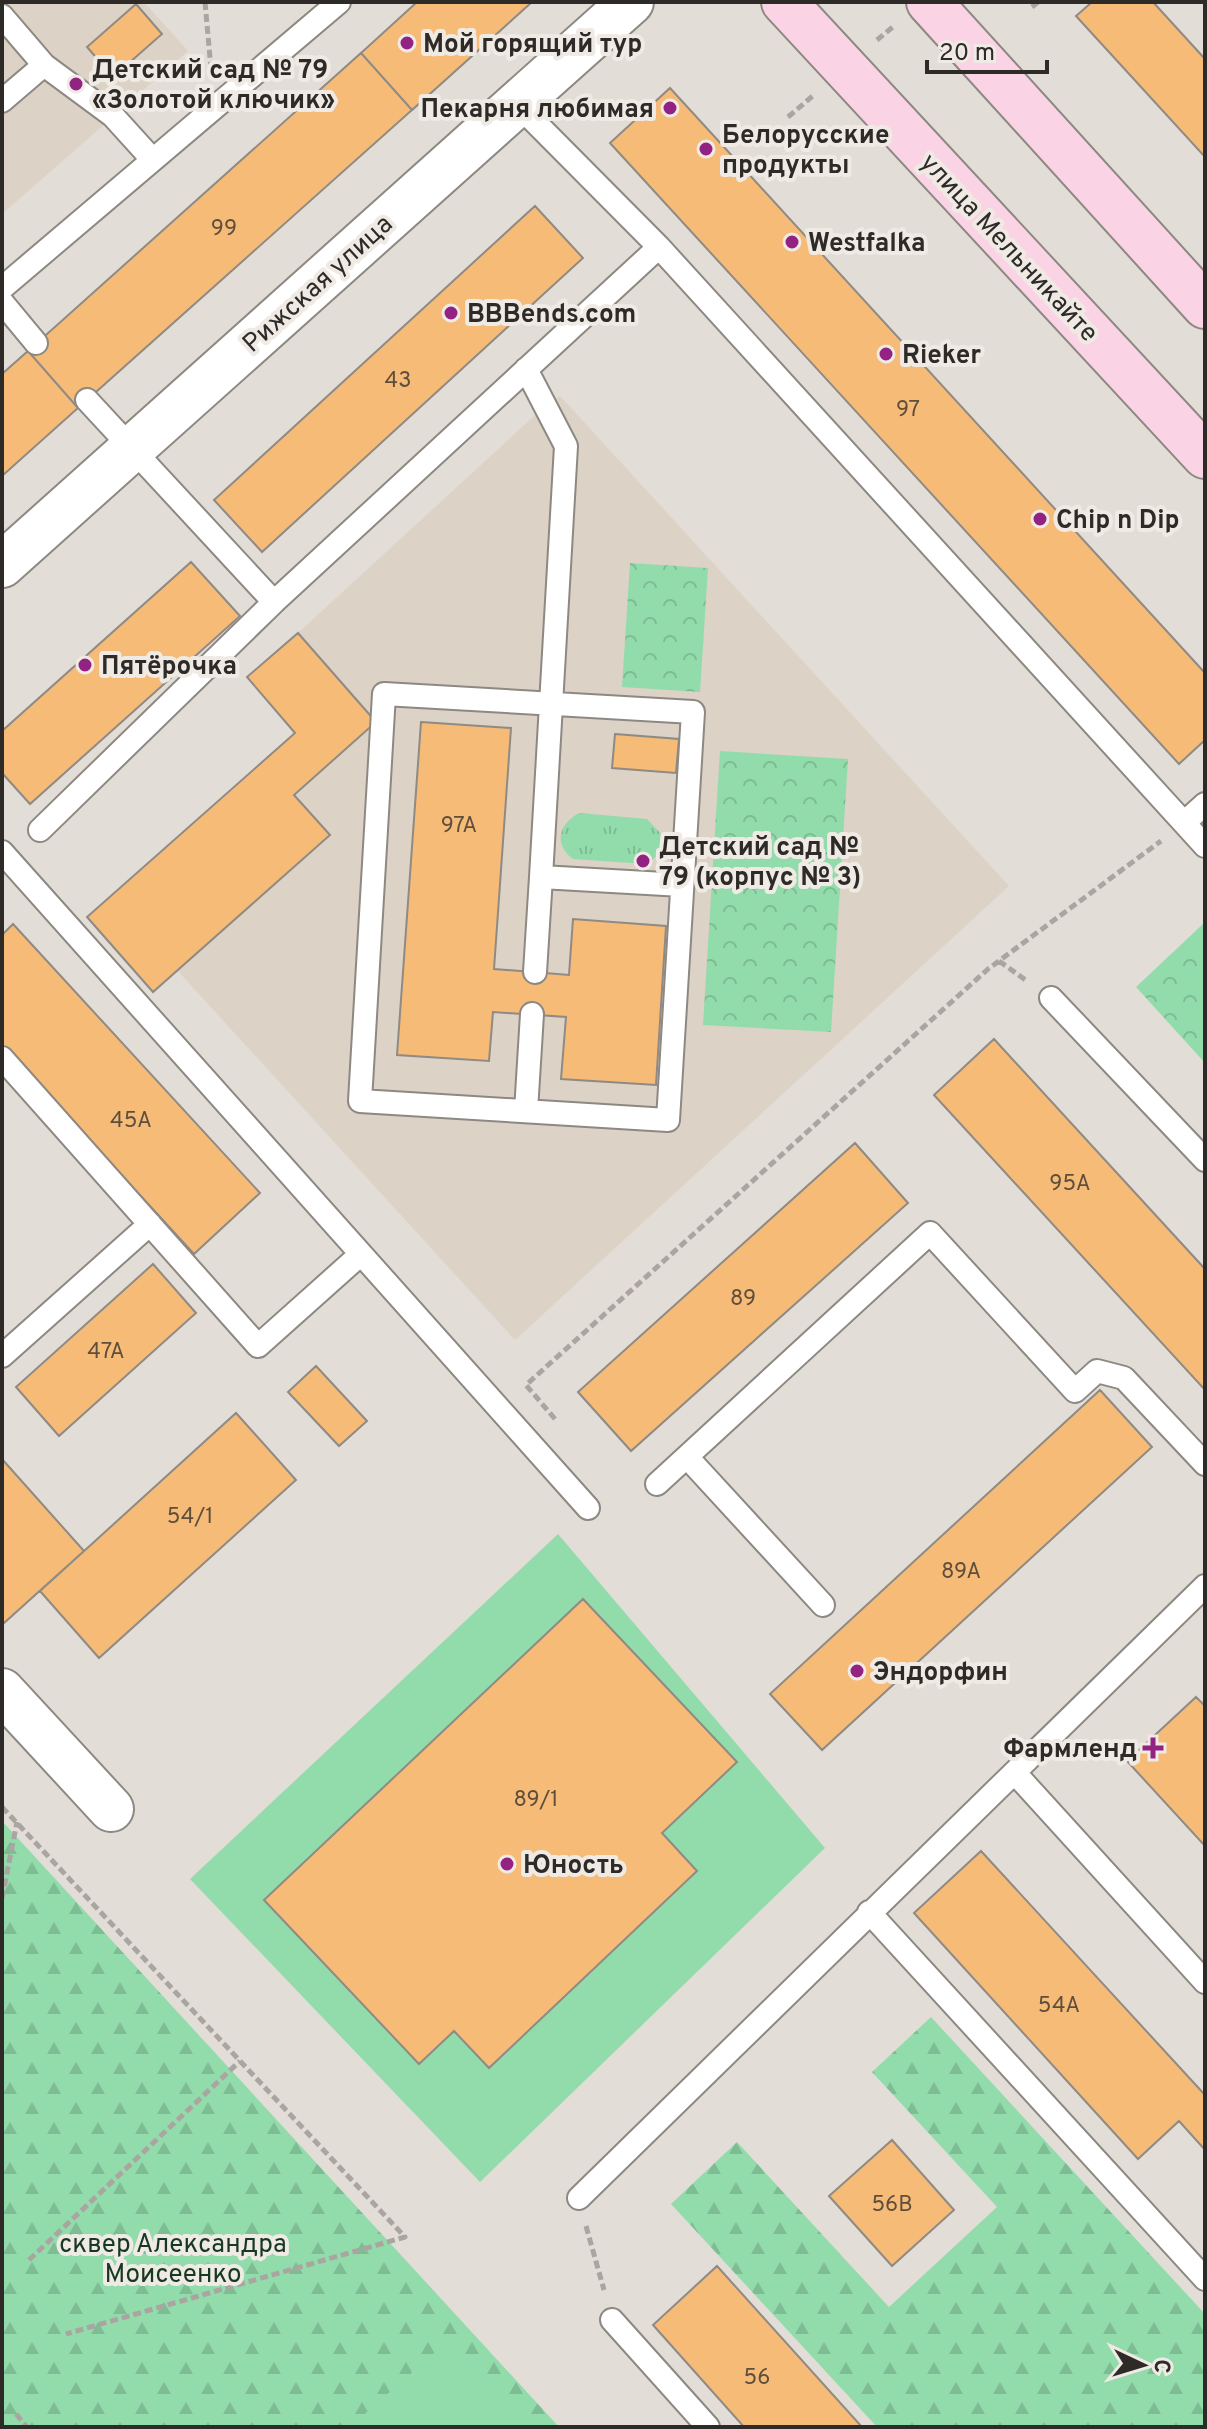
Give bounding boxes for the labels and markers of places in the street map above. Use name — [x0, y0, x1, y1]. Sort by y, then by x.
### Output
place label: Мой горящий тур — [423, 29, 642, 62]
marker: Мой горящий тур — [398, 34, 416, 52]
place label: Детский сад № 79 «Золотой ключик» — [92, 55, 335, 118]
marker: Детский сад № 79 «Золотой ключик» — [67, 75, 85, 93]
place label: Пекарня любимая — [421, 94, 654, 127]
marker: Пекарня любимая — [661, 99, 679, 117]
place label: Белорусские продукты — [722, 120, 889, 183]
marker: Белорусские продукты — [697, 140, 715, 158]
place label: Westfalka — [808, 228, 926, 261]
marker: Westfalka — [783, 233, 801, 251]
place label: BBBends.com — [467, 299, 636, 332]
marker: BBBends.com — [442, 304, 460, 322]
place label: Rieker — [902, 340, 981, 373]
marker: Rieker — [877, 345, 895, 363]
place label: Chip n Dip — [1056, 505, 1180, 538]
marker: Chip n Dip — [1031, 510, 1049, 528]
place label: Пятёрочка — [101, 651, 237, 684]
marker: Пятёрочка — [76, 656, 94, 674]
place label: Детский сад № 79 (корпус № 3) — [659, 832, 861, 895]
marker: Детский сад № 79 (корпус № 3) — [634, 852, 652, 870]
place label: Эндорфин — [873, 1657, 1008, 1690]
marker: Эндорфин — [848, 1662, 866, 1680]
place label: Фармленд — [1003, 1734, 1137, 1767]
marker: Фармленд — [1144, 1739, 1162, 1757]
place label: Юность — [523, 1850, 624, 1883]
marker: Юность — [498, 1855, 516, 1873]

